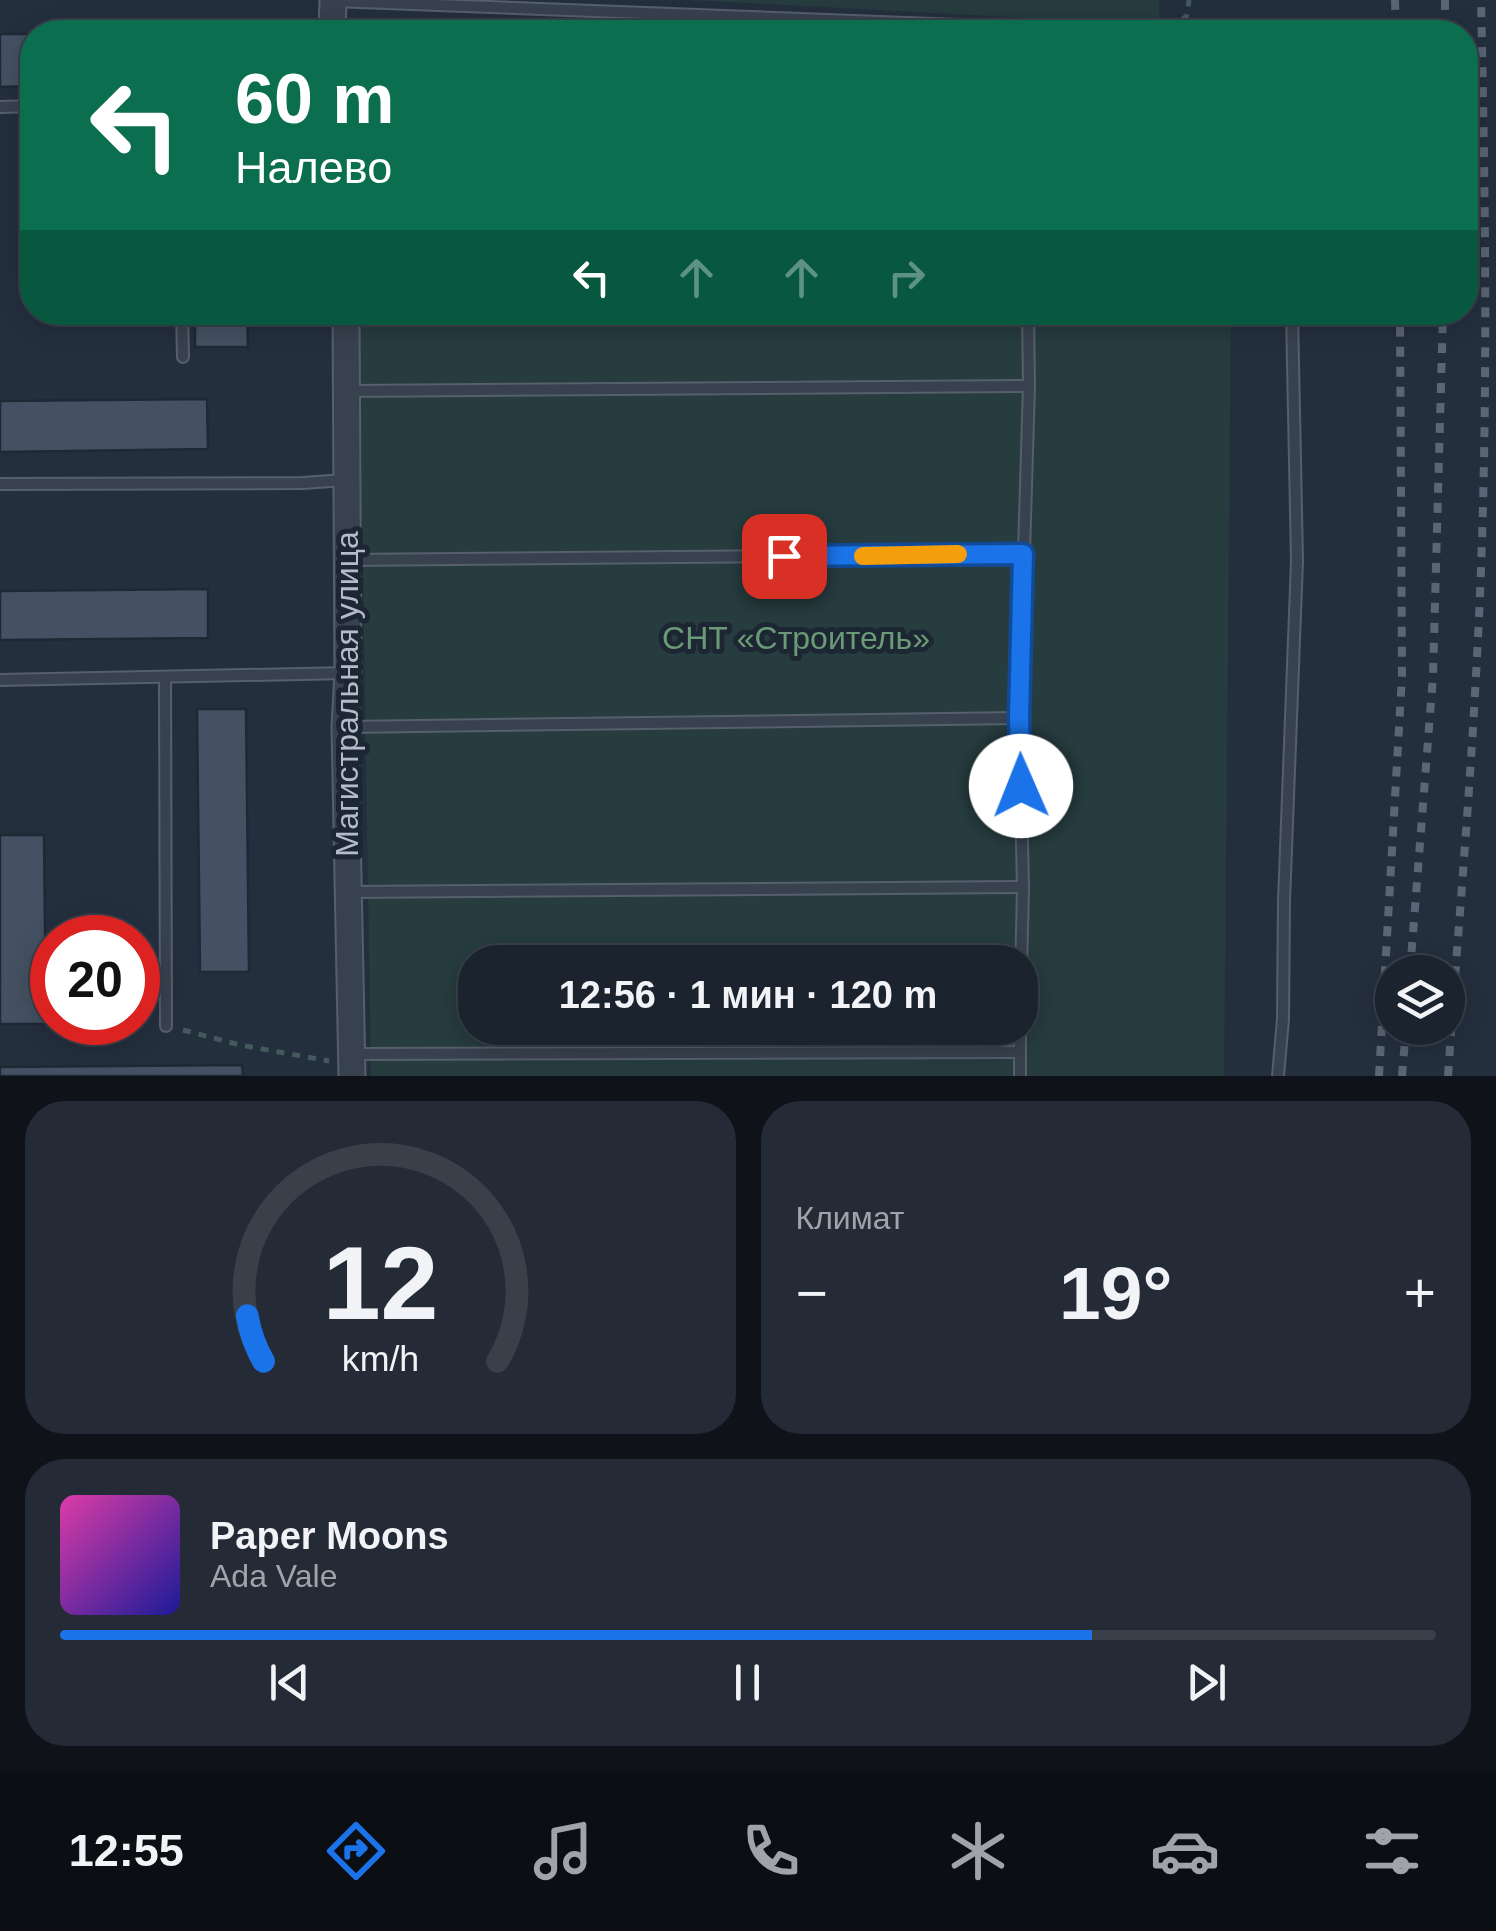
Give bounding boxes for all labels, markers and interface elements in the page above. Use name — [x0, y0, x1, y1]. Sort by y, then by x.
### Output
icon: left — [70, 60, 200, 190]
text: 60 m — [235, 60, 395, 138]
text: Налево — [235, 142, 392, 193]
icon: left — [564, 250, 619, 305]
icon: ahead — [669, 250, 724, 305]
icon: ahead — [774, 250, 829, 305]
icon: right — [879, 250, 934, 305]
pin — [742, 514, 827, 599]
icon: arrive — [757, 529, 812, 584]
street label: Магистральная улица — [329, 531, 365, 857]
park label: СНТ «Строитель» — [662, 620, 930, 656]
position arrow — [969, 734, 1073, 838]
speed limit sign: 20 — [30, 915, 160, 1045]
map controls — [1375, 955, 1465, 1045]
button: layers — [1375, 955, 1465, 1045]
text: 12:56 · 1 мин · 120 m — [559, 974, 937, 1016]
text: Климат — [796, 1200, 904, 1236]
text: 12 — [322, 1225, 438, 1341]
text: 19° — [1059, 1251, 1172, 1335]
text: − — [796, 1262, 828, 1324]
text: + — [1404, 1262, 1436, 1324]
text: km/h — [342, 1339, 419, 1379]
text: Paper Moons — [210, 1515, 449, 1557]
text: Ada Vale — [210, 1558, 338, 1594]
icon: previous — [262, 1655, 317, 1710]
icon: pause — [720, 1655, 775, 1710]
icon: next — [1179, 1655, 1234, 1710]
icon: directions — [321, 1816, 391, 1886]
icon: music — [528, 1816, 598, 1886]
icon: phone — [736, 1816, 806, 1886]
icon: climate — [943, 1816, 1013, 1886]
icon: car — [1150, 1816, 1220, 1886]
icon: filters — [1357, 1816, 1427, 1886]
text: 12:55 — [69, 1825, 184, 1876]

